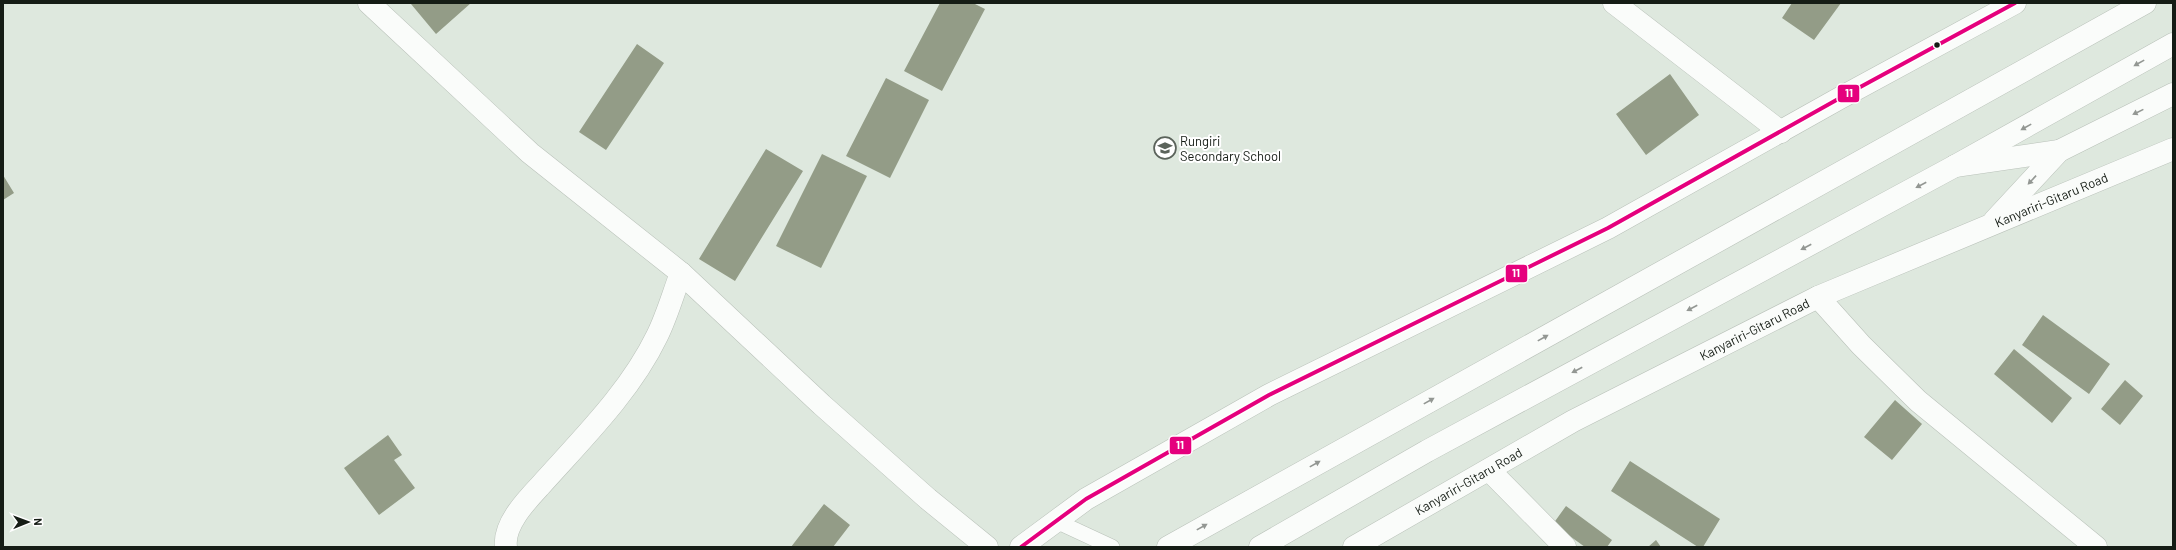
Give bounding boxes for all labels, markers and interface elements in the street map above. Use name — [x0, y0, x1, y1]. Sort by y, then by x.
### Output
unlabelled marker — [1932, 40, 1942, 50]
one-way arrow — [2133, 60, 2145, 66]
line badge: 11 — [1837, 84, 1860, 103]
text: 11 — [1845, 86, 1853, 99]
one-way arrow — [2132, 109, 2144, 115]
one-way arrow — [2020, 123, 2032, 130]
place label: Rungiri Secondary School — [1180, 133, 1281, 164]
school or university icon: Rungiri Secondary School — [1152, 135, 1178, 161]
street label: Kanyariri-Gitaru Road — [1992, 169, 2110, 230]
one-way arrow — [2027, 175, 2037, 185]
one-way arrow — [1915, 182, 1926, 188]
one-way arrow — [1800, 243, 1812, 250]
line badge: 11 — [1505, 264, 1528, 283]
text: 11 — [1512, 266, 1520, 279]
street label: Kanyariri-Gitaru Road — [1697, 295, 1812, 364]
one-way arrow — [1686, 305, 1698, 312]
one-way arrow — [1537, 335, 1549, 341]
one-way arrow — [1571, 367, 1583, 373]
one-way arrow — [1423, 397, 1435, 404]
line badge: 11 — [1169, 436, 1192, 455]
text: 11 — [1176, 438, 1184, 451]
street label: Kanyariri-Gitaru Road — [1412, 444, 1525, 518]
one-way arrow — [1309, 461, 1321, 467]
north arrow — [8, 502, 48, 542]
text: N — [32, 518, 45, 526]
one-way arrow — [1196, 524, 1208, 531]

